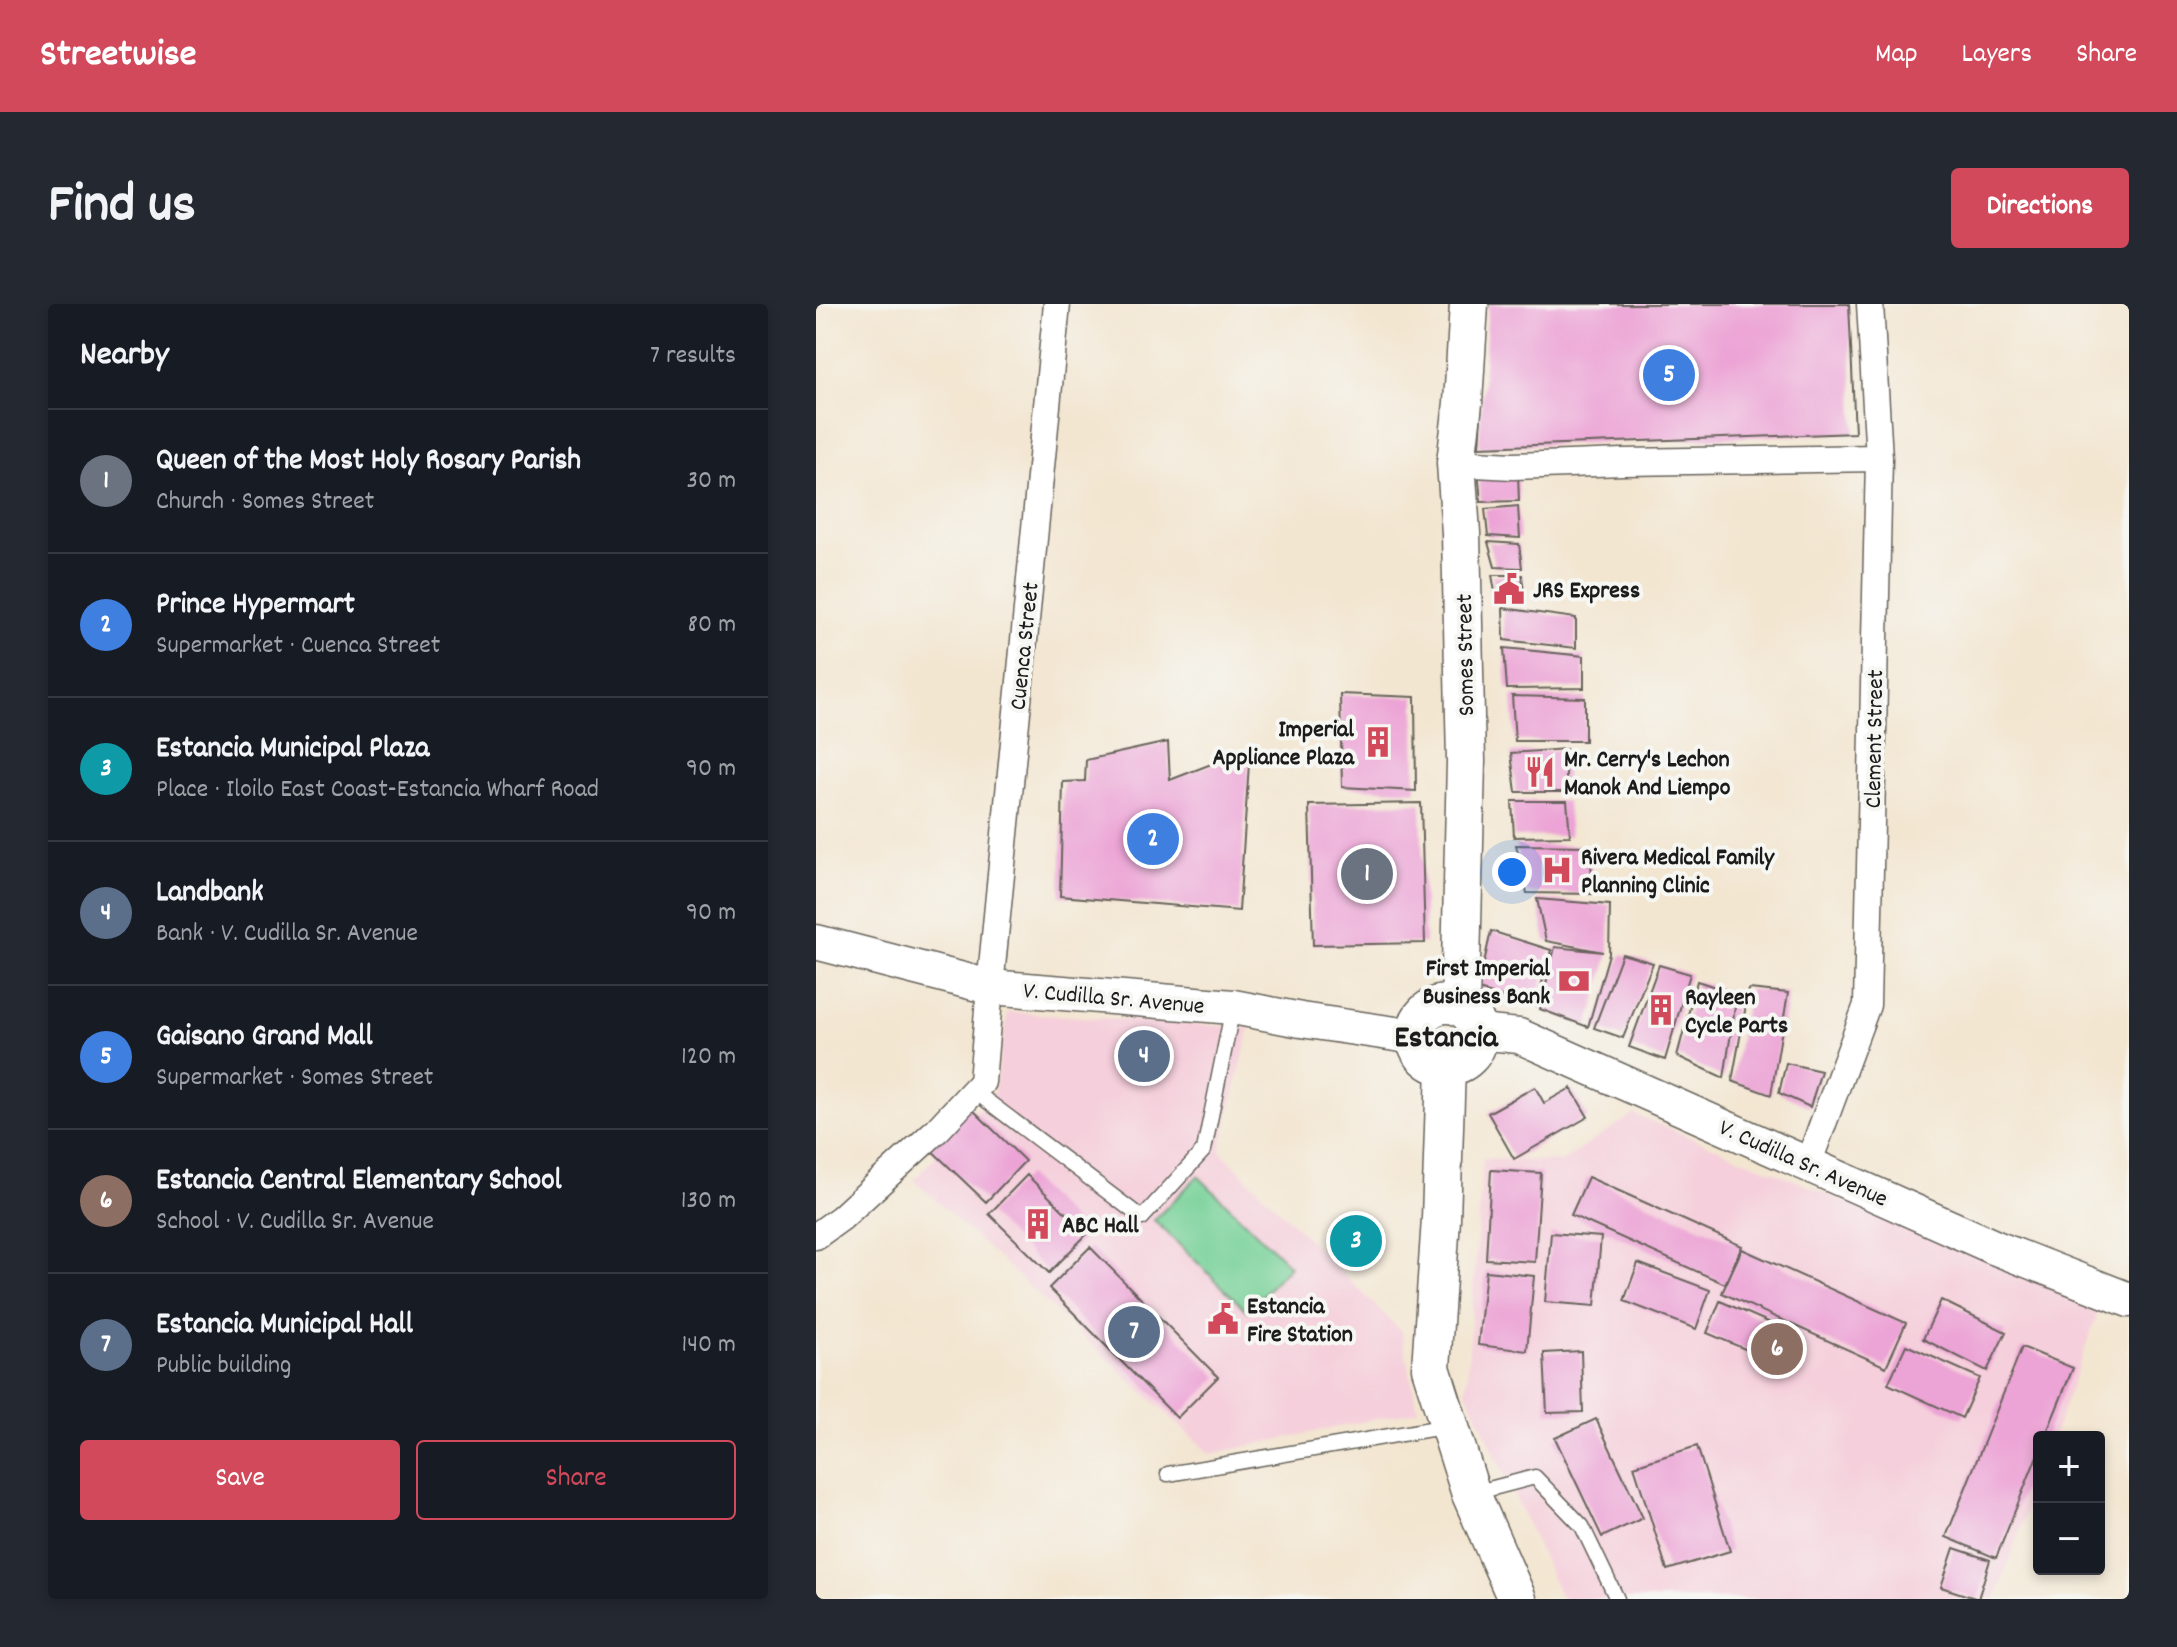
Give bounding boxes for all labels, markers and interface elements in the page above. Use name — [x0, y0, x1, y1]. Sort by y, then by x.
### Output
text: Streetwise — [40, 29, 197, 84]
text: Map — [1875, 36, 1918, 76]
text: Layers — [1962, 36, 2032, 76]
text: Share — [2076, 36, 2137, 76]
text: Find us — [48, 168, 196, 248]
button: Directions — [1951, 168, 2129, 248]
text: Nearby — [80, 332, 169, 381]
text: 7 results — [650, 338, 736, 375]
pin: 5 — [1643, 345, 1695, 405]
text: Queen of the Most Holy Rosary Parish — [156, 441, 581, 484]
text: 1 — [103, 463, 109, 500]
text: 30 m — [686, 463, 736, 500]
text: Church · Somes Street — [156, 484, 374, 521]
public building icon: JRS Express — [1492, 572, 1526, 606]
place label: JRS Express — [1533, 575, 1640, 609]
street label: Cuenca Street — [1002, 580, 1050, 712]
text: Prince Hypermart — [156, 585, 355, 628]
street label: Somes Street — [1449, 593, 1485, 716]
text: 2 — [100, 607, 112, 644]
text: 80 m — [688, 607, 736, 644]
text: Supermarket · Cuenca Street — [156, 628, 440, 665]
street label: Clement Street — [1858, 669, 1894, 809]
place label: Imperial Appliance Plaza — [1212, 714, 1355, 776]
building icon: Imperial Appliance Plaza — [1361, 725, 1395, 759]
text: Estancia Municipal Plaza — [156, 729, 429, 772]
place label: Mr. Cerry's Lechon Manok And Liempo — [1564, 744, 1731, 806]
text: 3 — [100, 751, 112, 788]
text: 90 m — [686, 751, 736, 788]
restaurant icon: Mr. Cerry's Lechon Manok And Liempo — [1523, 755, 1557, 789]
text: Place · Iloilo East Coast-Estancia Wharf Road — [156, 772, 599, 809]
pin: 2 — [1127, 809, 1179, 869]
place label: Rivera Medical Family Planning Clinic — [1581, 842, 1775, 904]
pin: 1 — [1341, 844, 1393, 904]
your location — [1492, 852, 1532, 892]
hospital icon: Rivera Medical Family Planning Clinic — [1540, 853, 1574, 887]
text: Landbank — [156, 873, 264, 916]
text: 4 — [101, 895, 111, 932]
text: 90 m — [686, 895, 736, 932]
text: Bank · V. Cudilla Sr. Avenue — [156, 916, 418, 953]
place label: First Imperial Business Bank — [1423, 953, 1550, 1015]
bank icon: First Imperial Business Bank — [1557, 964, 1591, 998]
street label: V. Cudilla Sr. Avenue — [1022, 975, 1206, 1025]
place label: Rayleen Cycle Parts — [1685, 982, 1788, 1044]
building icon: Rayleen Cycle Parts — [1644, 993, 1678, 1027]
text: Gaisano Grand Mall — [156, 1017, 373, 1060]
district label: Estancia — [1394, 1017, 1499, 1063]
pin: 4 — [1118, 1026, 1170, 1086]
text: 5 — [100, 1039, 112, 1076]
text: 120 m — [681, 1039, 736, 1076]
text: Supermarket · Somes Street — [156, 1060, 433, 1097]
street label: V. Cudilla Sr. Avenue — [1713, 1112, 1893, 1217]
text: Estancia Central Elementary School — [156, 1161, 562, 1204]
text: 6 — [100, 1183, 112, 1220]
text: 130 m — [681, 1183, 736, 1220]
text: School · V. Cudilla Sr. Avenue — [156, 1204, 434, 1241]
building icon: ABC Hall — [1021, 1207, 1055, 1241]
place label: ABC Hall — [1062, 1210, 1139, 1244]
pin: 3 — [1330, 1211, 1382, 1271]
place label: Estancia Fire Station — [1247, 1291, 1353, 1353]
pin: 7 — [1108, 1302, 1160, 1362]
public building icon: Estancia Fire Station — [1206, 1302, 1240, 1336]
text: Estancia Municipal Hall — [156, 1305, 413, 1348]
pin: 6 — [1751, 1319, 1803, 1379]
text: 7 — [101, 1327, 111, 1364]
text: 140 m — [682, 1327, 736, 1364]
text: Public building — [156, 1348, 291, 1385]
map controls — [2033, 1431, 2105, 1575]
button: + — [2033, 1431, 2105, 1503]
button: Save — [80, 1440, 400, 1520]
button: Share — [416, 1440, 736, 1520]
button: − — [2033, 1503, 2105, 1575]

